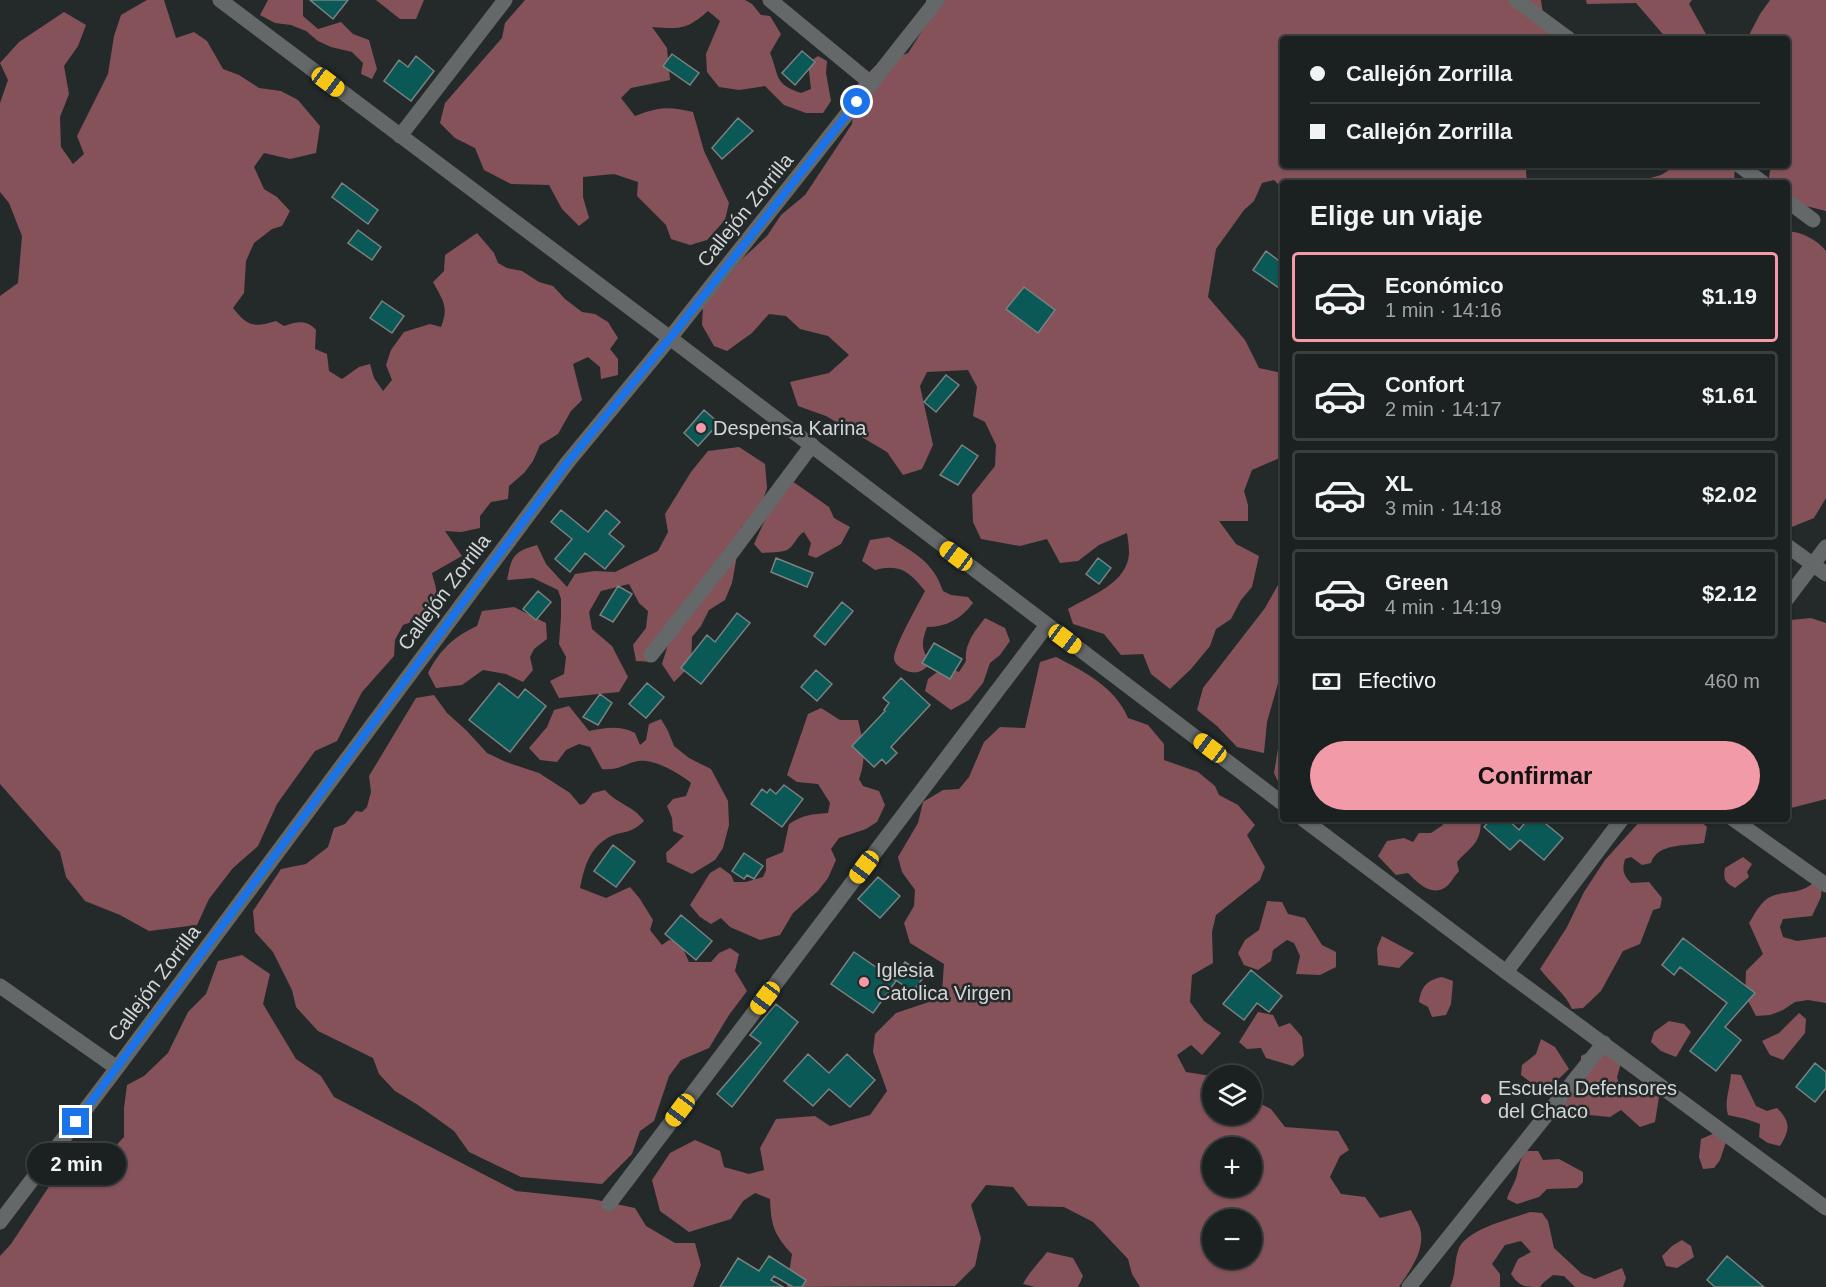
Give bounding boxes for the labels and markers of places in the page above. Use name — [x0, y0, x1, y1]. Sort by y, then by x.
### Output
place label: Despensa Karina — [713, 417, 867, 439]
marker: Despensa Karina — [694, 421, 708, 435]
place label: Iglesia Catolica Virgen — [876, 959, 1011, 1004]
marker: Iglesia Catolica Virgen — [857, 975, 871, 989]
place label: Escuela Defensores del Chaco — [1498, 1077, 1677, 1122]
marker: Escuela Defensores del Chaco — [1479, 1092, 1493, 1106]

